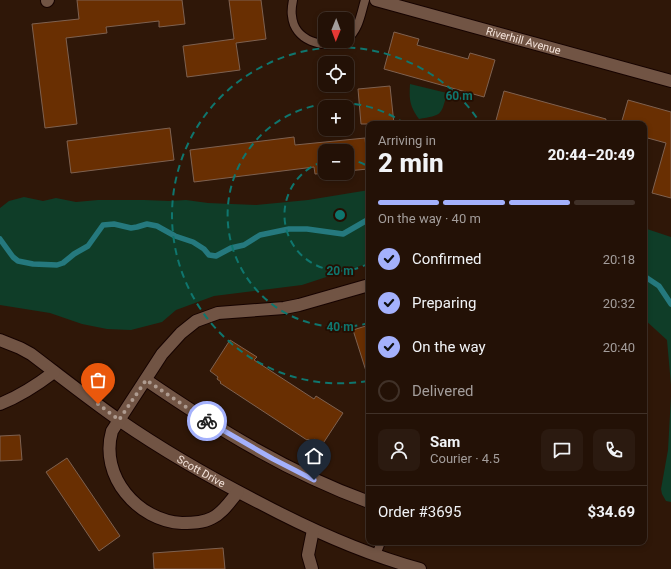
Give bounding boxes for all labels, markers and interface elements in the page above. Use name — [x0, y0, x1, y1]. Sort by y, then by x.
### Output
north arrow — [318, 12, 354, 48]
map controls — [318, 12, 354, 180]
street label: Riverhill Avenue — [485, 24, 563, 57]
button: locate — [318, 56, 354, 92]
text: 60 m — [445, 89, 473, 103]
button: + — [318, 100, 354, 136]
text: Arriving in — [378, 133, 436, 148]
button: − — [318, 144, 354, 180]
text: 20:44–20:49 — [548, 146, 635, 164]
text: 2 min — [378, 148, 444, 178]
centre of rings — [333, 208, 347, 222]
text: On the way · 40 m — [378, 211, 481, 226]
icon: check — [378, 248, 400, 270]
text: Confirmed — [412, 250, 482, 268]
text: 20:18 — [603, 252, 635, 267]
text: 20 m — [326, 264, 354, 278]
icon: check — [378, 292, 400, 314]
text: Preparing — [412, 294, 476, 312]
text: 20:32 — [603, 296, 635, 311]
text: 40 m — [326, 320, 354, 334]
icon: check — [378, 336, 400, 358]
text: On the way — [412, 338, 486, 356]
text: 20:40 — [603, 340, 635, 355]
pin — [81, 363, 115, 404]
icon: bag — [87, 369, 109, 391]
text: Delivered — [412, 382, 474, 400]
courier — [187, 401, 227, 441]
icon: bike — [196, 410, 218, 432]
button: person — [378, 429, 420, 471]
button: chat — [541, 429, 583, 471]
button: phone — [593, 429, 635, 471]
text: Sam — [430, 433, 460, 451]
pin — [297, 439, 331, 480]
icon: home — [303, 445, 325, 467]
text: Courier · 4.5 — [430, 451, 500, 466]
street label: Scott Drive — [175, 452, 228, 490]
text: Order #3695 — [378, 503, 461, 521]
text: $34.69 — [588, 503, 635, 521]

